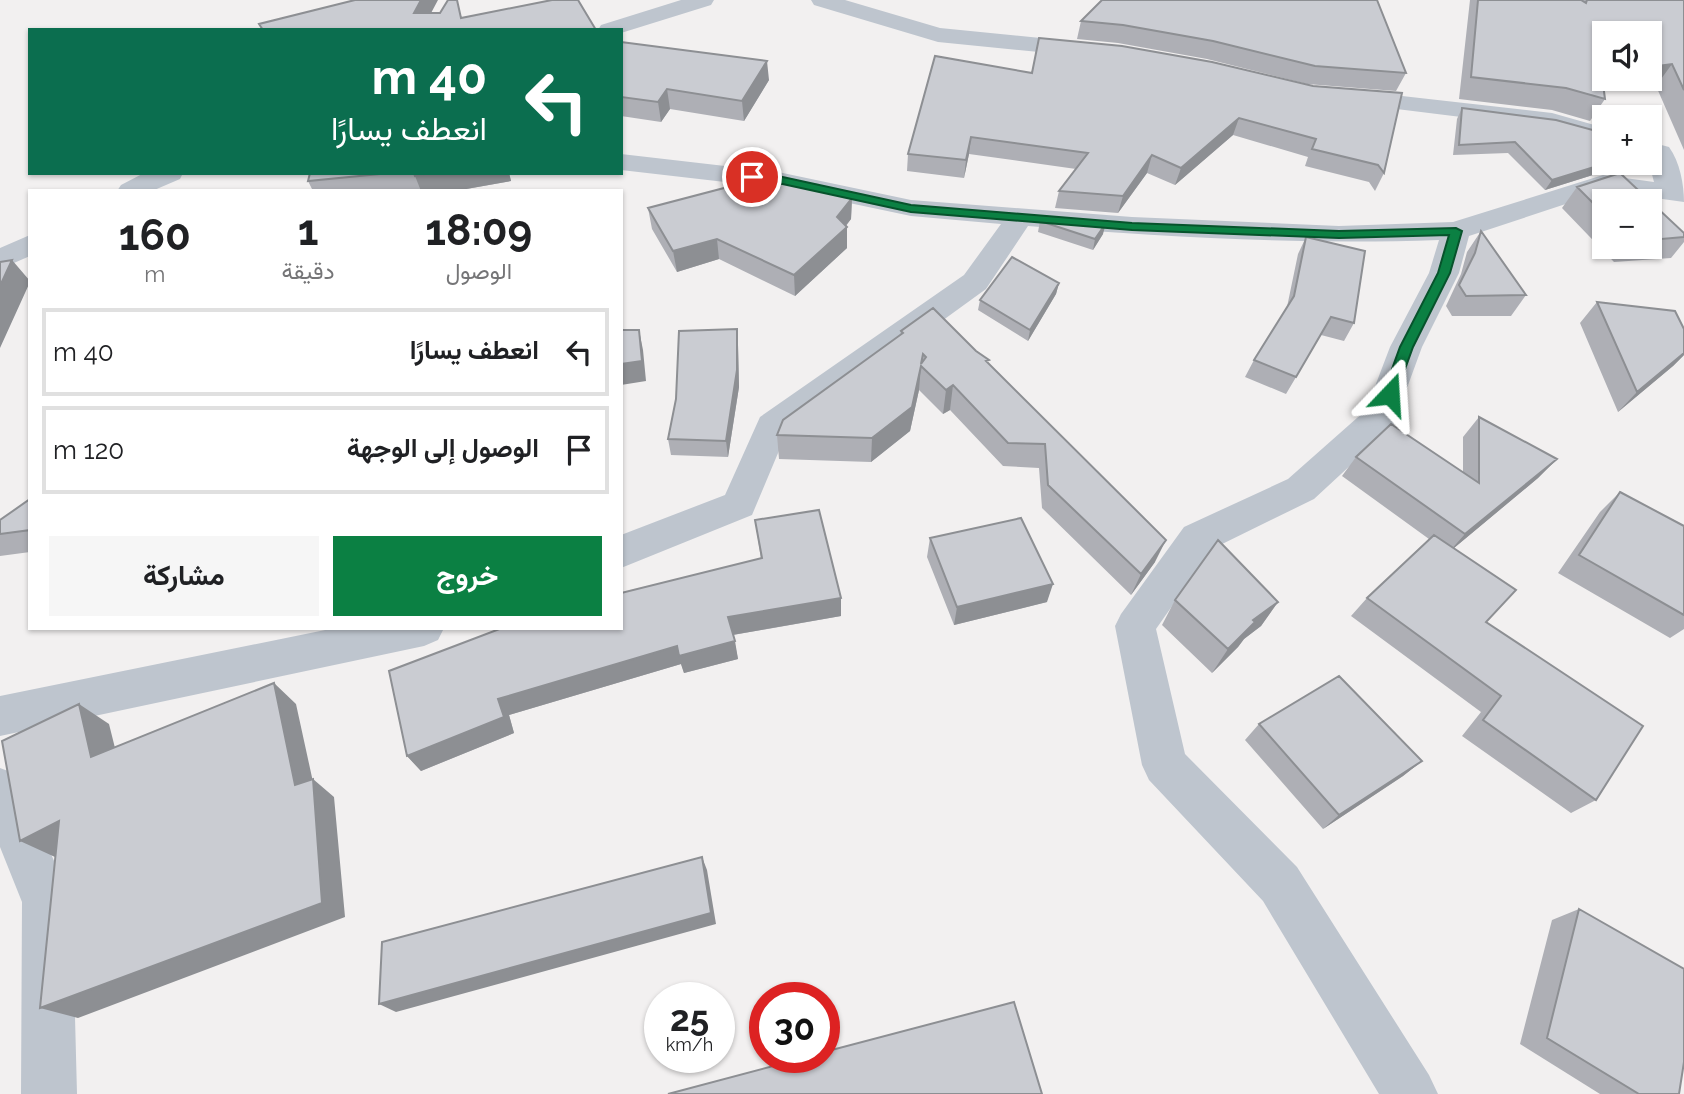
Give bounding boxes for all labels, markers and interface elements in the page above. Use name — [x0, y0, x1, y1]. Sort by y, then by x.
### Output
map controls — [1592, 21, 1662, 259]
button: sound — [1592, 21, 1662, 91]
text: 40 m — [372, 48, 487, 105]
icon: left — [511, 56, 602, 147]
button: + — [1592, 105, 1662, 175]
text: انعطف يسارًا — [331, 110, 487, 147]
pin — [722, 147, 782, 207]
icon: arrive — [733, 158, 771, 196]
button: − — [1592, 189, 1662, 259]
text: 1 — [298, 206, 318, 255]
text: 18:09 — [425, 206, 532, 255]
text: 160 — [119, 211, 191, 260]
text: دقيقة — [281, 257, 335, 284]
text: الوصول — [446, 257, 512, 284]
text: m — [144, 260, 165, 287]
icon: left — [560, 333, 598, 371]
text: انعطف يسارًا — [410, 335, 539, 365]
text: 40 m — [53, 337, 114, 367]
position arrow — [1353, 357, 1427, 431]
icon: arrive — [560, 431, 598, 469]
text: الوصول إلى الوجهة — [347, 433, 539, 463]
text: 120 m — [53, 435, 124, 465]
button: مشاركة — [49, 536, 319, 616]
button: خروج — [333, 536, 602, 616]
speed limit sign: 30 — [749, 982, 840, 1073]
text: 25 — [670, 998, 709, 1039]
text: km/h — [666, 1034, 713, 1055]

